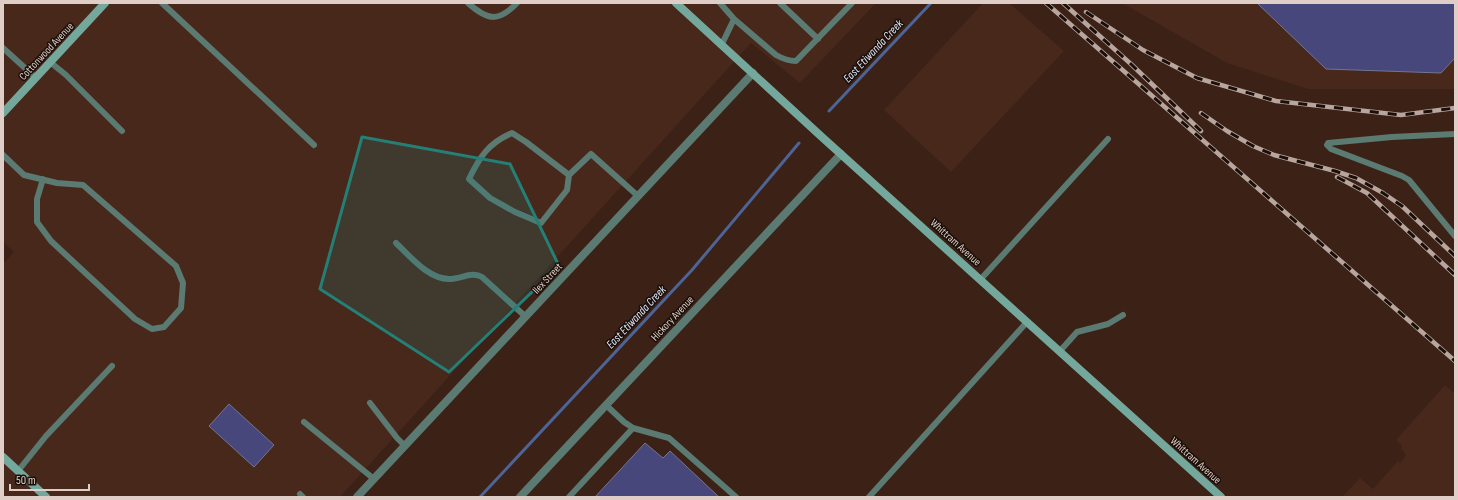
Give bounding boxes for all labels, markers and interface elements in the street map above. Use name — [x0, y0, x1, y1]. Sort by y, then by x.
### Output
water label: East Etiwanda Creek — [840, 16, 907, 86]
street label: Cottonwood Avenue — [16, 20, 76, 83]
street label: Whittram Avenue — [928, 216, 984, 268]
street label: Ilex Street — [530, 260, 565, 297]
water label: East Etiwanda Creek — [603, 282, 670, 352]
street label: Hickory Avenue — [648, 293, 696, 344]
street label: Whittram Avenue — [1168, 434, 1224, 486]
scale bar — [10, 466, 89, 492]
text: 50 m — [16, 473, 36, 488]

